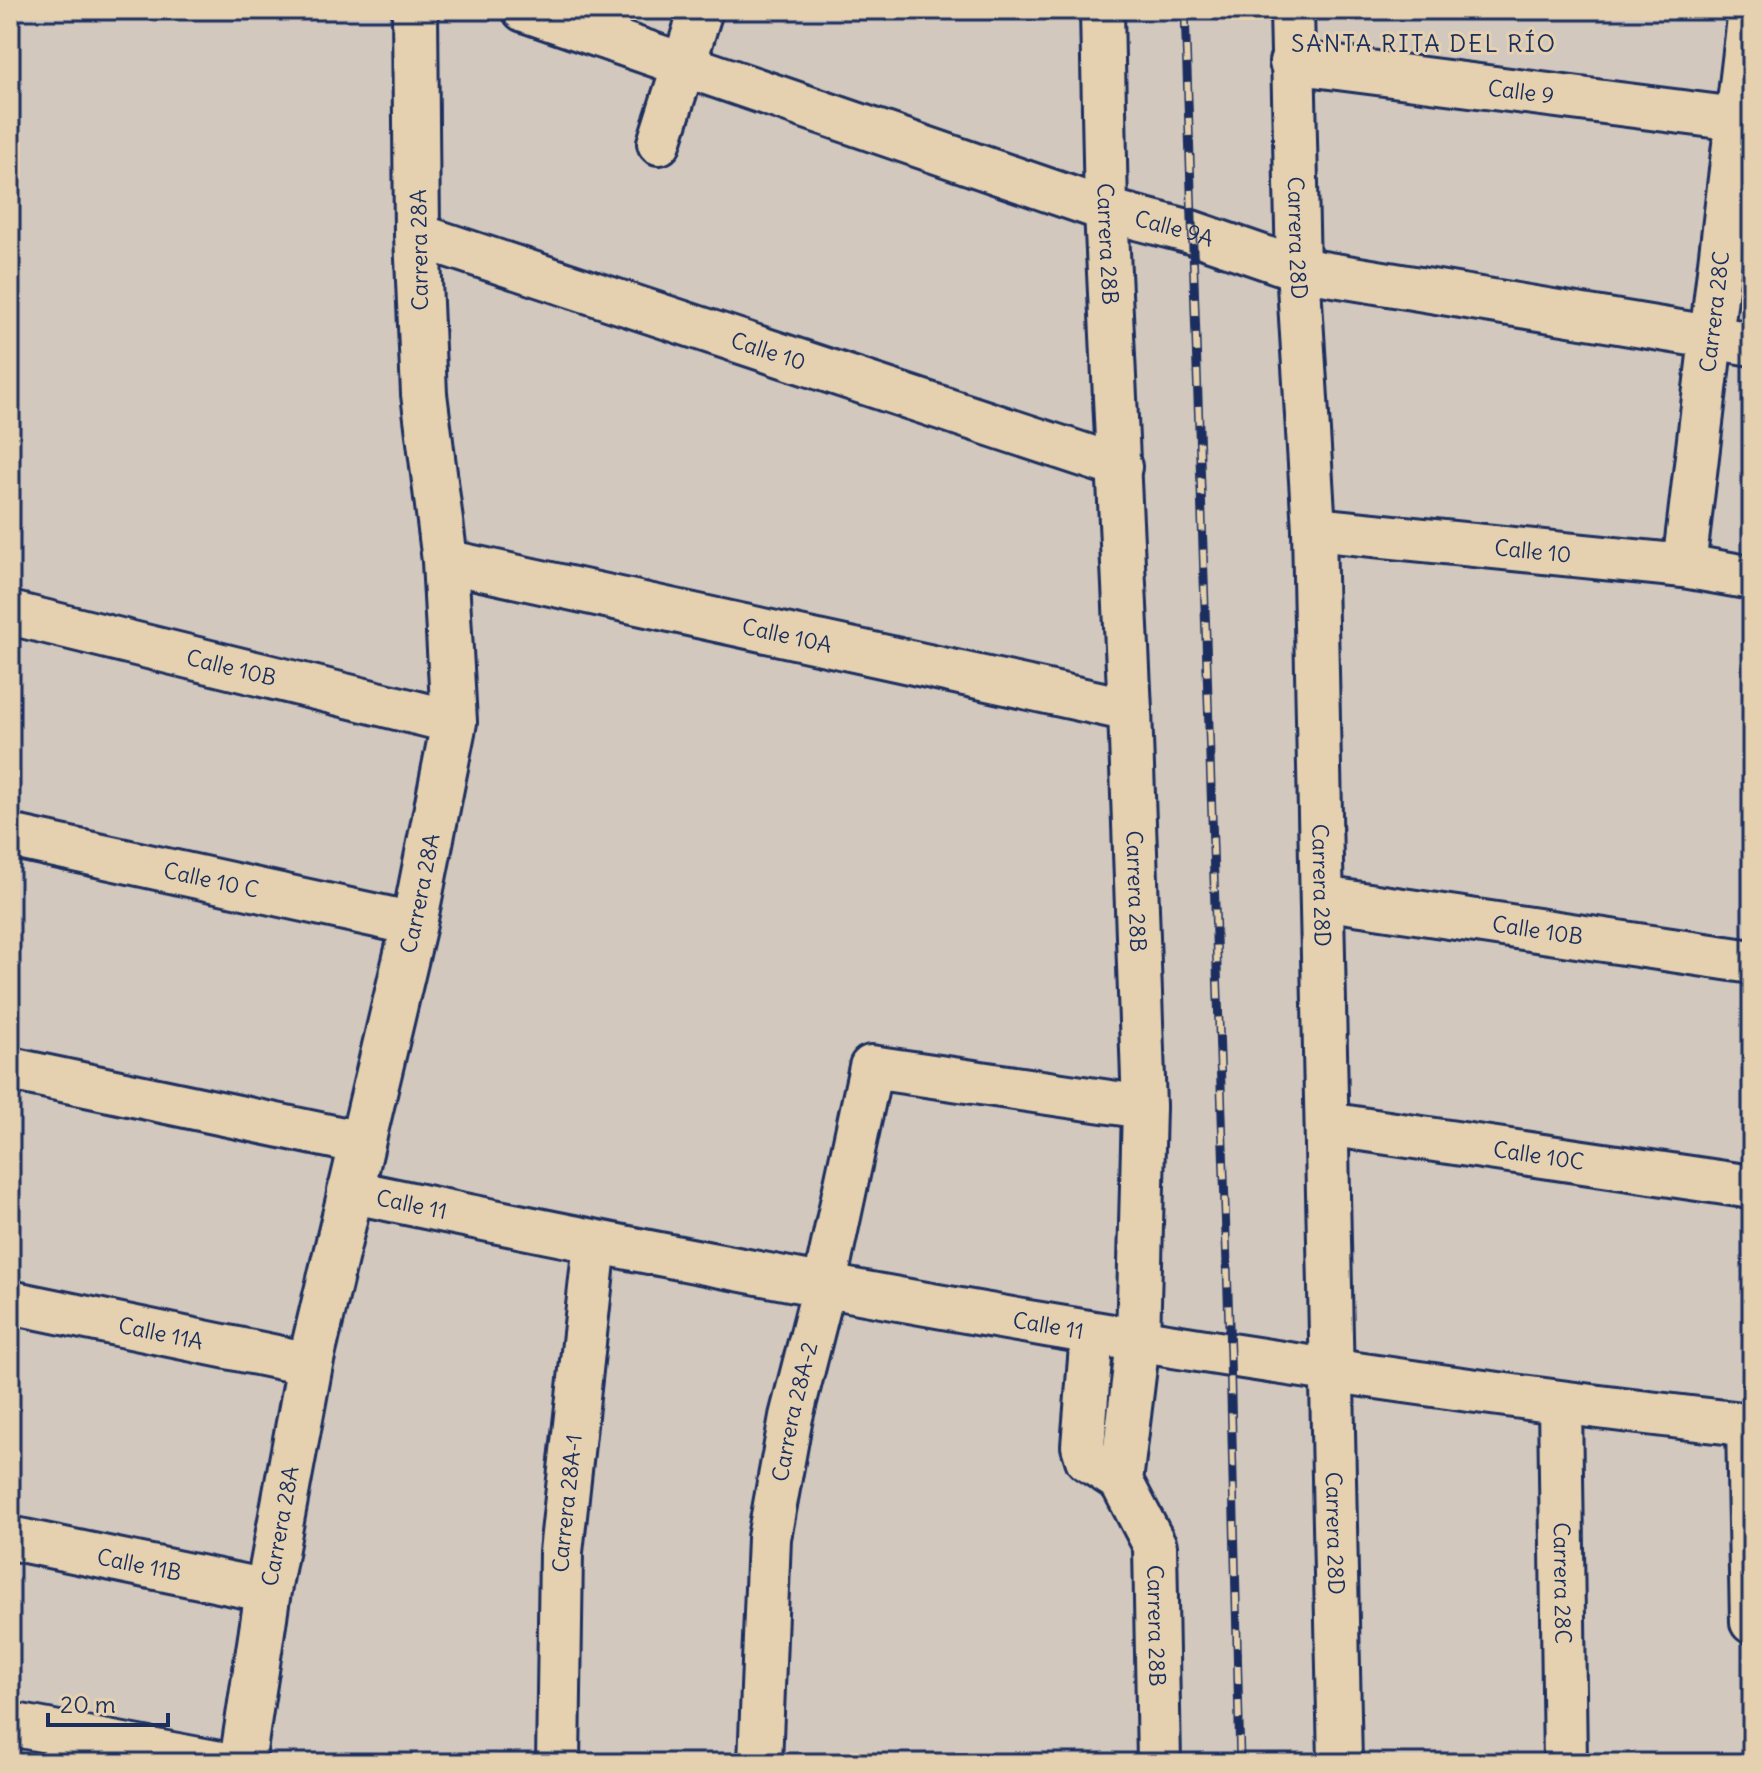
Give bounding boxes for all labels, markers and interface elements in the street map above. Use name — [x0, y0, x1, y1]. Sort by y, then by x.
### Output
district label: SANTA RITA DEL RÍO — [1291, 28, 1557, 58]
street label: Calle 9 — [1486, 73, 1556, 110]
street label: Carrera 28D — [1282, 176, 1314, 300]
street label: Carrera 28B — [1091, 183, 1125, 305]
street label: Carrera 28A — [404, 189, 434, 311]
street label: Calle 9A — [1132, 204, 1217, 253]
street label: Carrera 28C — [1693, 250, 1735, 374]
street label: Calle 10 — [727, 326, 809, 376]
street label: Calle 10 — [1493, 533, 1573, 569]
street label: Calle 10A — [739, 612, 835, 659]
street label: Calle 10B — [184, 643, 279, 692]
street label: Carrera 28D — [1306, 824, 1337, 947]
street label: Carrera 28B — [1120, 830, 1153, 953]
street label: Carrera 28A — [394, 831, 446, 956]
street label: Calle 10 C — [161, 856, 262, 904]
street label: Calle 10B — [1490, 910, 1585, 951]
street label: Calle 10C — [1491, 1135, 1586, 1176]
street label: Calle 11 — [374, 1183, 449, 1225]
street label: Calle 11 — [1011, 1305, 1086, 1345]
street label: Calle 11A — [116, 1311, 205, 1356]
street label: Carrera 28A-2 — [766, 1339, 824, 1484]
street label: Carrera 28A-1 — [546, 1433, 588, 1573]
street label: Carrera 28A — [255, 1464, 305, 1588]
street label: Carrera 28D — [1320, 1471, 1350, 1595]
street label: Carrera 28C — [1548, 1522, 1577, 1644]
street label: Calle 11B — [94, 1542, 184, 1587]
street label: Carrera 28B — [1141, 1565, 1172, 1687]
scale bar — [48, 1677, 168, 1727]
text: 20 m — [60, 1689, 116, 1719]

